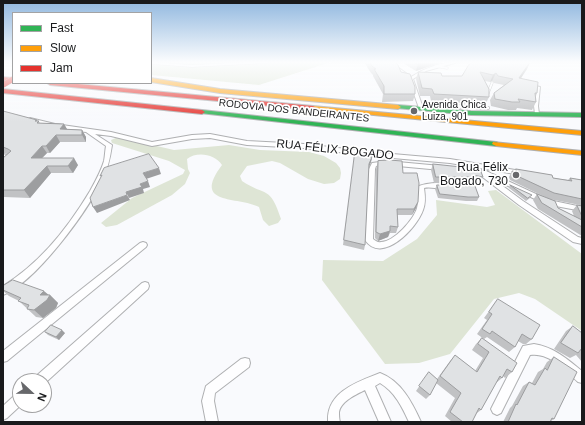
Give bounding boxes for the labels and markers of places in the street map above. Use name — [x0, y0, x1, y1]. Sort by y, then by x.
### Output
place label: Avenida Chica Luiza, 901 — [422, 99, 486, 122]
marker: Avenida Chica Luiza, 901 — [409, 106, 419, 116]
place label: Rua Félix Bogado, 730 — [440, 161, 508, 189]
marker: Rua Félix Bogado, 730 — [511, 170, 521, 180]

